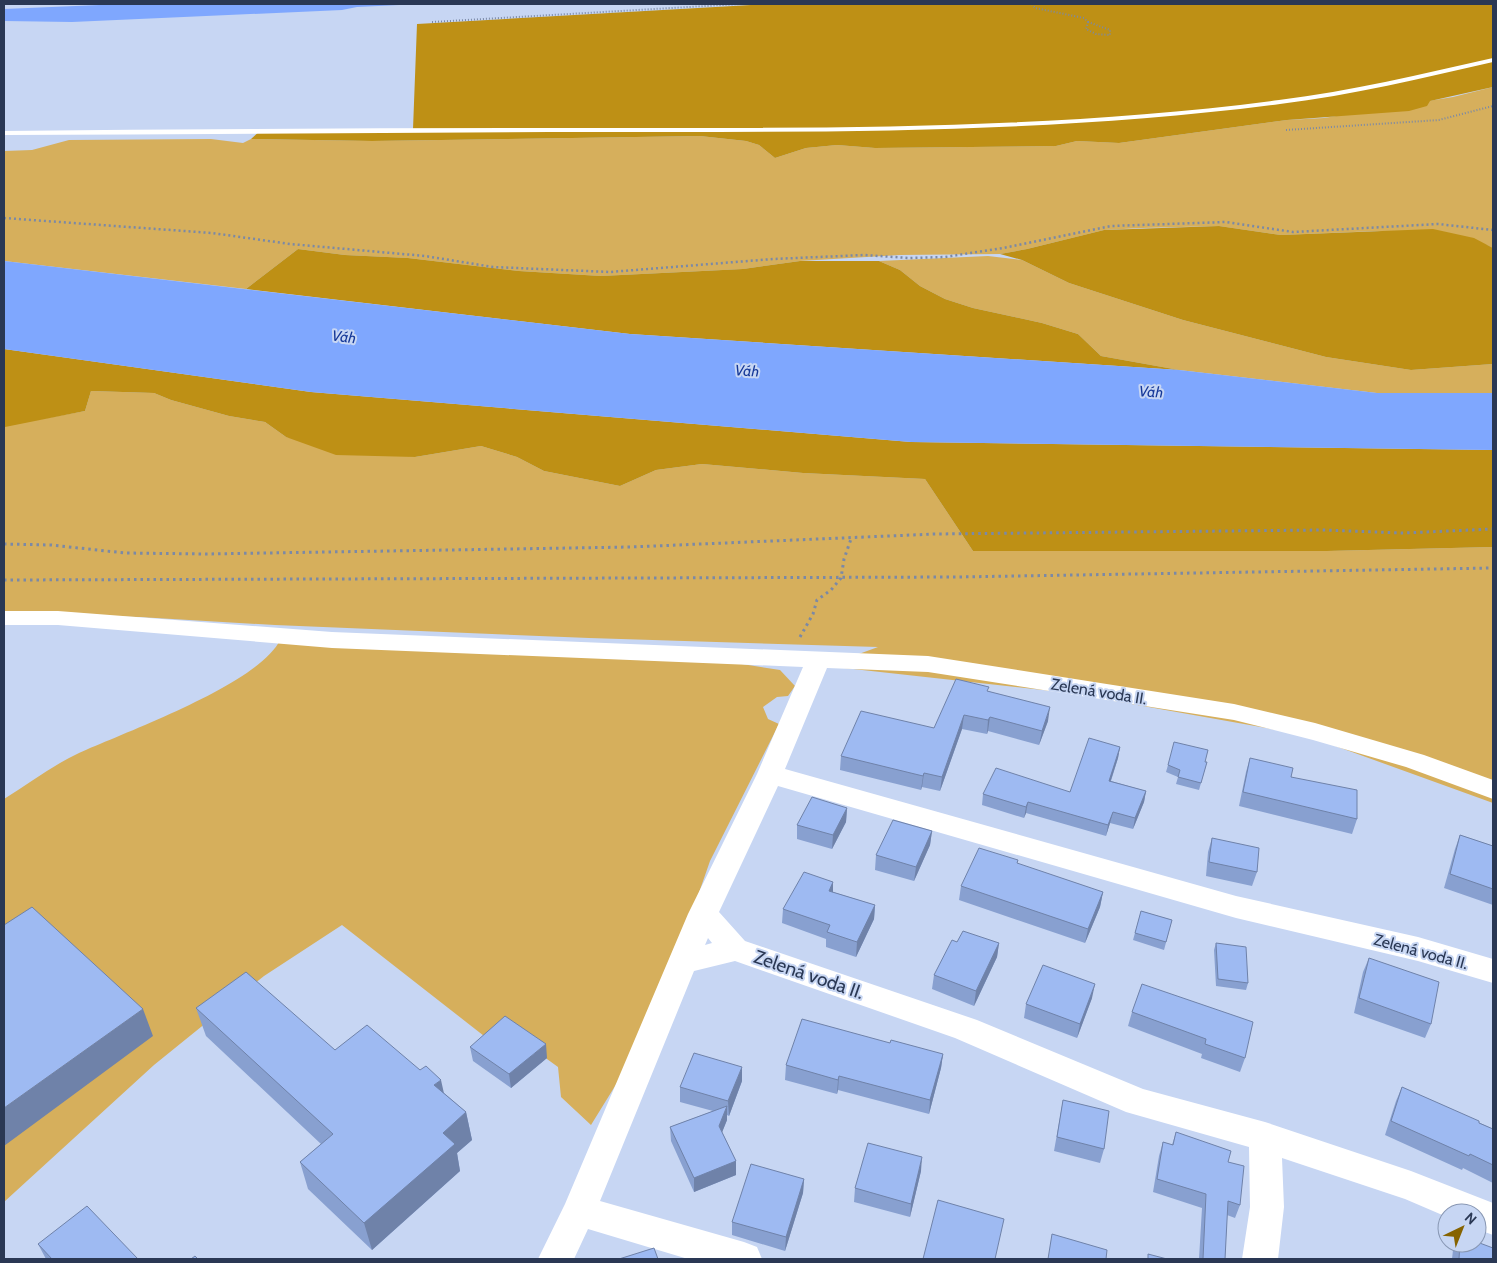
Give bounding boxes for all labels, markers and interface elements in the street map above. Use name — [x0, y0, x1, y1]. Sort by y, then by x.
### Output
water label: Váh — [331, 327, 357, 347]
water label: Váh — [735, 361, 759, 381]
water label: Váh — [1139, 382, 1163, 402]
street label: Zelená voda II. — [1050, 675, 1148, 708]
street label: Zelená voda II. — [1372, 930, 1470, 973]
street label: Zelená voda II. — [751, 945, 867, 1004]
north arrow — [1437, 1203, 1487, 1253]
text: N — [1461, 1209, 1481, 1228]

